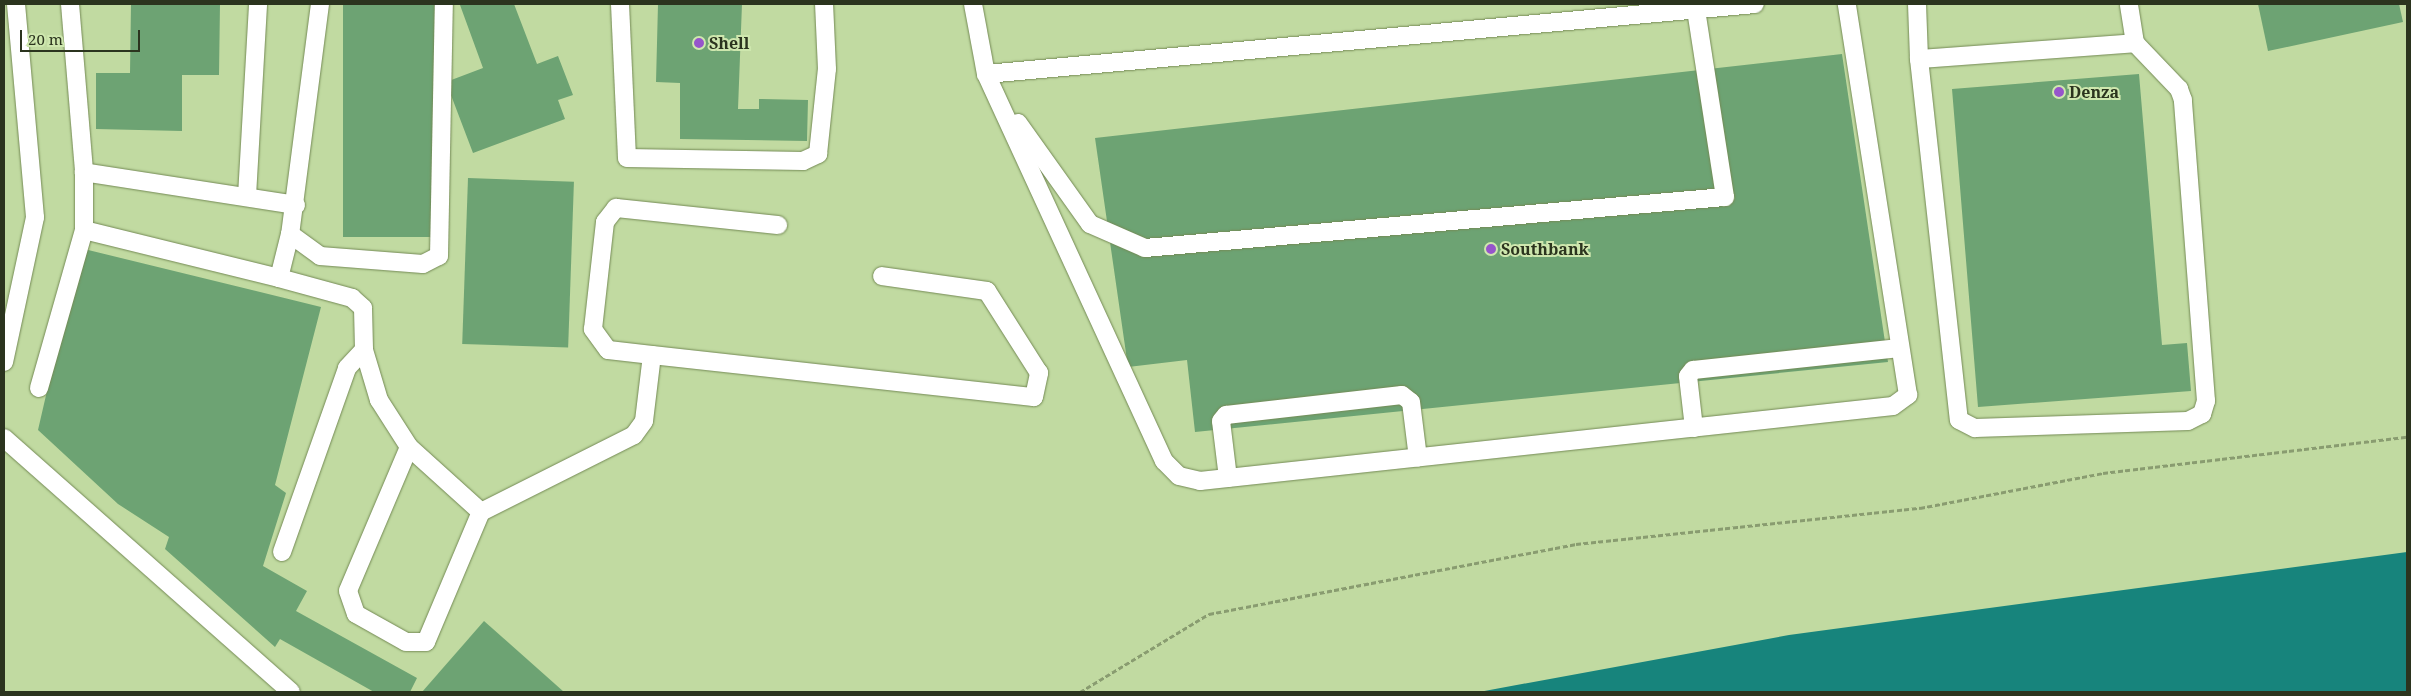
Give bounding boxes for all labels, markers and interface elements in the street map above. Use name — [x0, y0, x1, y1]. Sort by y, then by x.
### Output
scale bar — [22, 20, 142, 52]
text: 20 m — [28, 29, 63, 49]
place label: Shell — [709, 33, 749, 53]
marker: Shell — [693, 37, 705, 49]
place label: Denza — [2069, 82, 2119, 102]
marker: Denza — [2053, 86, 2065, 98]
place label: Southbank — [1501, 239, 1589, 259]
marker: Southbank — [1485, 243, 1497, 255]

